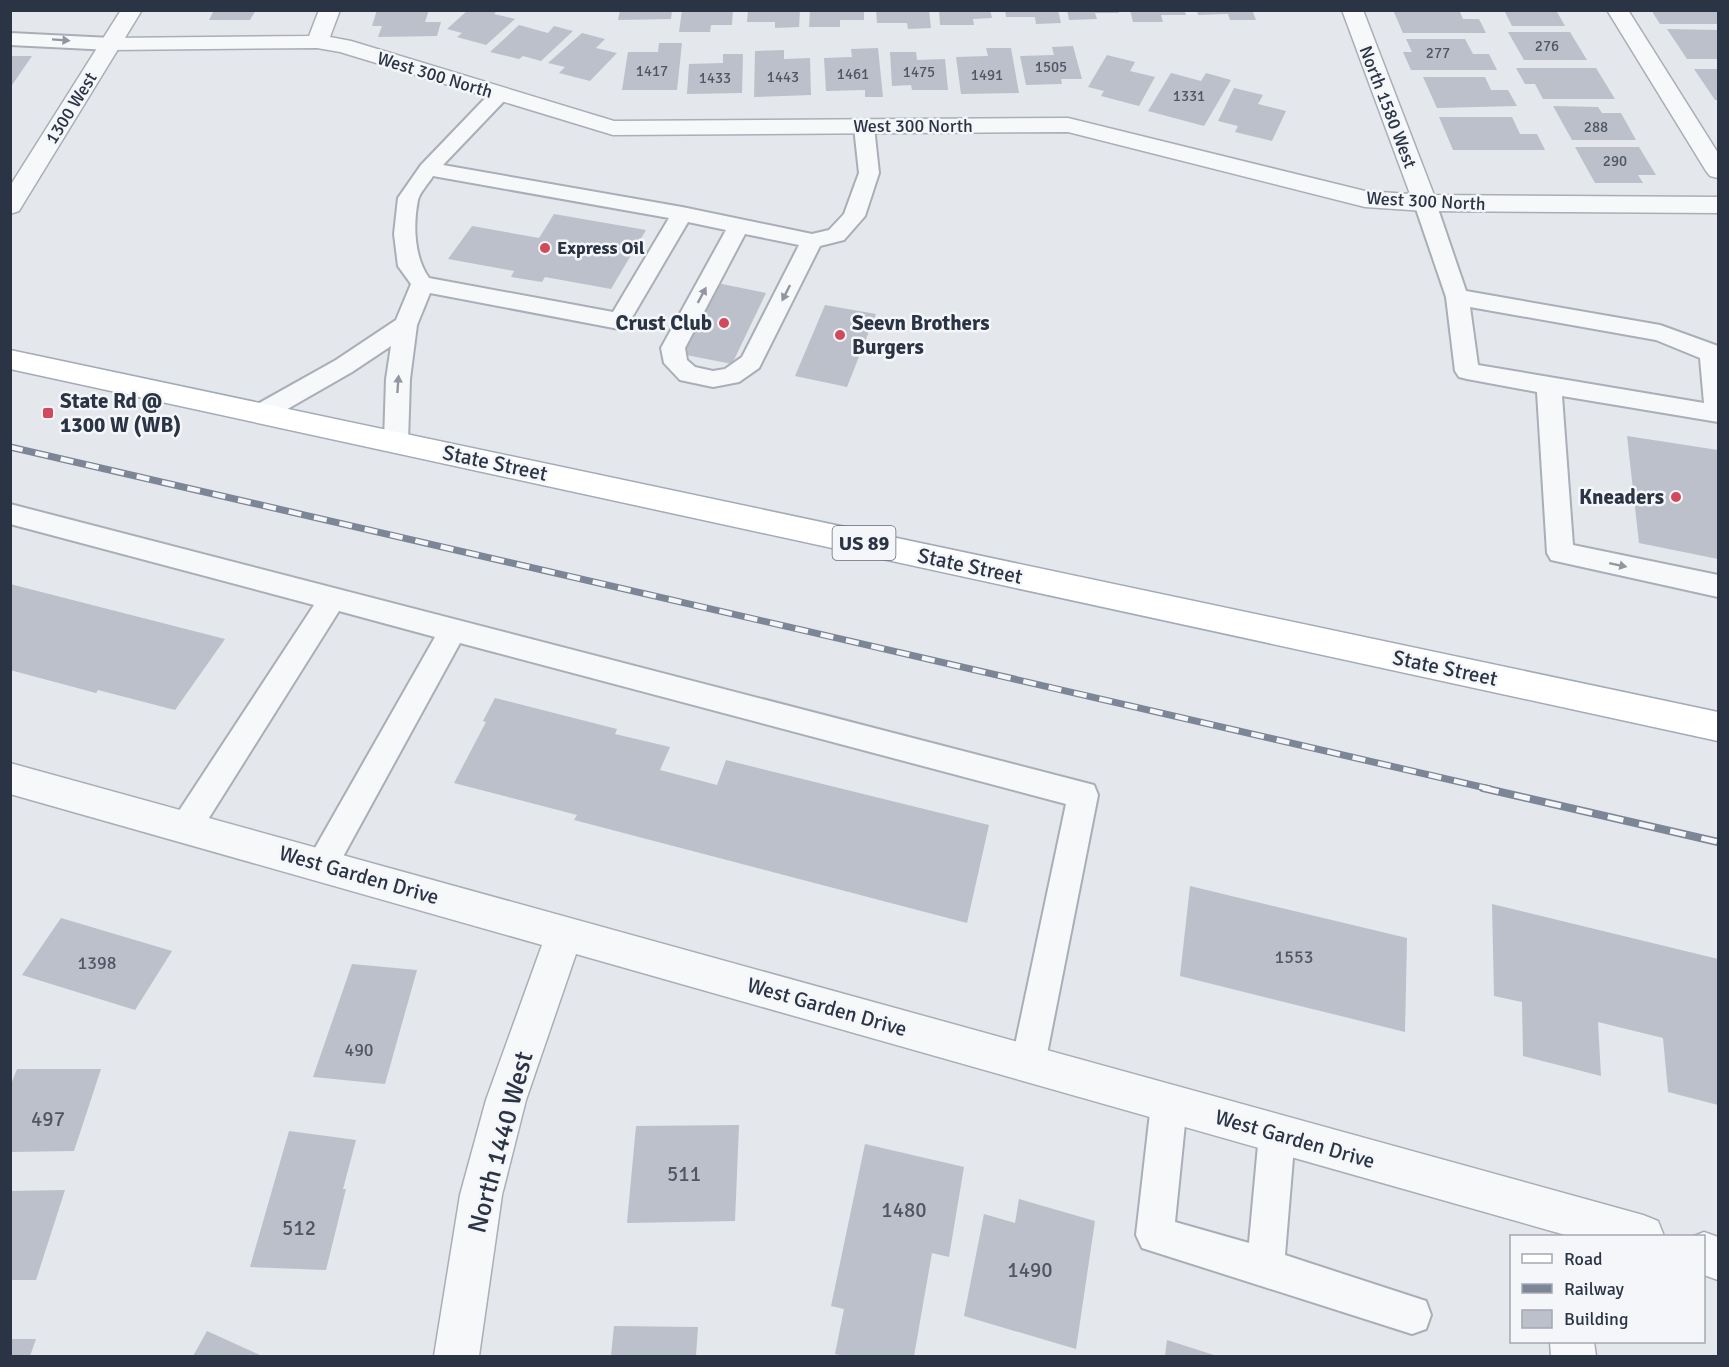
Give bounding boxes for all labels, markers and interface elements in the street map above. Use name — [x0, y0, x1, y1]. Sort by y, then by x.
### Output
one-way arrow — [51, 35, 70, 45]
house number: 276 — [1535, 37, 1559, 55]
street label: North 1580 West — [1355, 43, 1421, 171]
house number: 277 — [1426, 44, 1450, 62]
street label: West 300 North — [375, 47, 495, 103]
house number: 1505 — [1035, 58, 1067, 76]
house number: 1417 — [636, 62, 668, 80]
house number: 1475 — [903, 63, 935, 81]
house number: 1461 — [837, 65, 869, 83]
house number: 1491 — [971, 66, 1003, 84]
street label: 1300 West — [40, 68, 102, 148]
house number: 1443 — [767, 68, 799, 86]
house number: 1433 — [699, 69, 731, 87]
house number: 1331 — [1173, 87, 1205, 105]
street label: West 300 North — [853, 115, 973, 137]
house number: 288 — [1584, 118, 1608, 136]
house number: 290 — [1603, 152, 1627, 170]
street label: West 300 North — [1366, 187, 1486, 215]
place label: Express Oil — [557, 237, 645, 259]
marker: Express Oil — [538, 241, 552, 255]
one-way arrow — [781, 285, 791, 302]
one-way arrow — [697, 286, 707, 303]
place label: Crust Club — [616, 310, 712, 336]
place label: Seevn Brothers Burgers — [852, 310, 990, 360]
marker: Crust Club — [717, 316, 731, 330]
marker: Seevn Brothers Burgers — [833, 328, 847, 342]
one-way arrow — [394, 374, 403, 393]
place label: State Rd @ 1300 W (WB) — [60, 388, 181, 438]
marker: State Rd @ 1300 W (WB) — [41, 406, 55, 420]
street label: State Street — [440, 439, 550, 487]
place label: Kneaders — [1579, 484, 1664, 510]
marker: Kneaders — [1669, 490, 1683, 504]
road number: US 89 — [832, 526, 896, 560]
street label: State Street — [915, 542, 1025, 590]
one-way arrow — [1608, 561, 1627, 570]
street label: State Street — [1390, 644, 1500, 692]
street label: West Garden Drive — [276, 840, 442, 910]
house number: 1553 — [1275, 946, 1313, 968]
house number: 1398 — [78, 952, 116, 974]
street label: West Garden Drive — [744, 972, 910, 1042]
house number: 490 — [344, 1039, 374, 1061]
street label: North 1440 West — [461, 1048, 541, 1237]
street label: West Garden Drive — [1212, 1104, 1378, 1174]
house number: 497 — [31, 1106, 65, 1132]
house number: 511 — [667, 1161, 701, 1187]
house number: 1480 — [881, 1197, 927, 1223]
house number: 512 — [282, 1215, 316, 1241]
legend — [1510, 1235, 1705, 1343]
text: Road — [1564, 1248, 1603, 1270]
house number: 1490 — [1007, 1257, 1053, 1283]
text: Railway — [1564, 1278, 1625, 1300]
text: Building — [1564, 1308, 1628, 1330]

